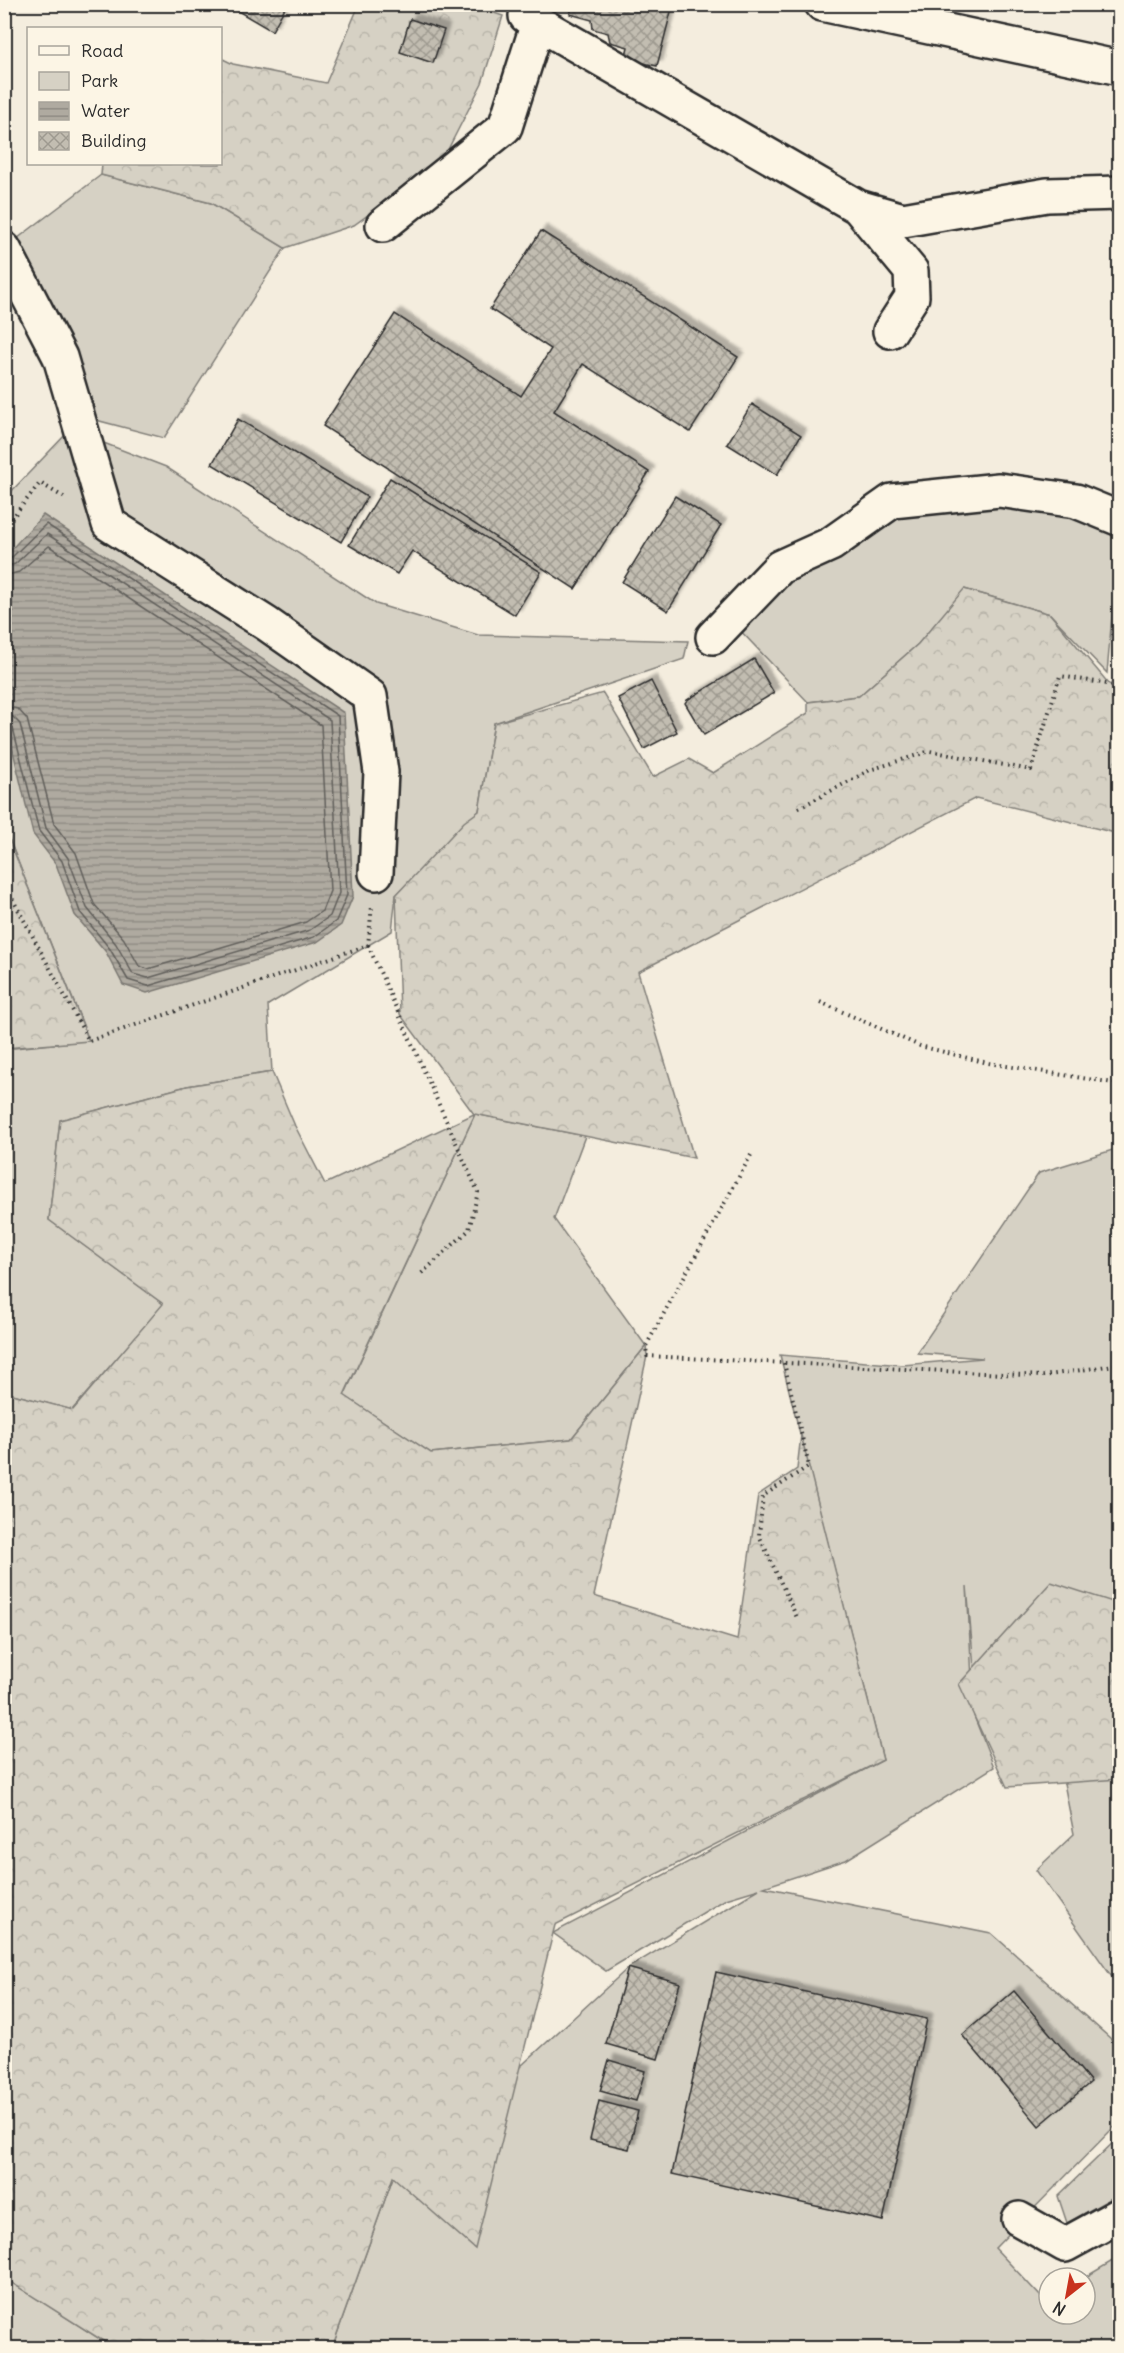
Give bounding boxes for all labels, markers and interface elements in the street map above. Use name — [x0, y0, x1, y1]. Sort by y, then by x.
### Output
legend — [27, 27, 222, 165]
text: Road — [81, 39, 124, 62]
text: Park — [81, 69, 118, 92]
text: Water — [81, 99, 131, 122]
text: Building — [81, 129, 146, 152]
north arrow — [1037, 2266, 1097, 2326]
text: N — [1049, 2297, 1069, 2320]

